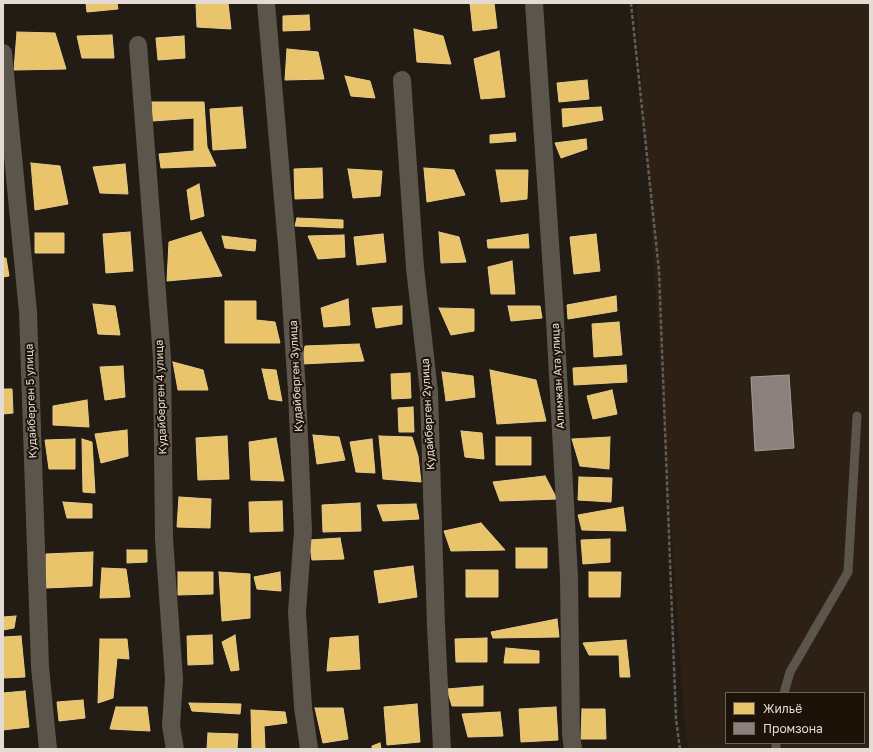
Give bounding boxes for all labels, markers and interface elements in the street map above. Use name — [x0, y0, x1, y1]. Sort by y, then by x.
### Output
street label: Кудайберген 3улица — [286, 320, 306, 432]
street label: Алимжан Ата улица — [549, 323, 567, 429]
street label: Кудайберген 4 улица — [152, 339, 170, 455]
street label: Кудайберген 5 улица — [22, 343, 40, 459]
street label: Кудайберген 2улица — [418, 358, 438, 470]
legend — [725, 692, 865, 744]
text: Жильё — [763, 701, 802, 716]
text: Промзона — [763, 721, 823, 736]

